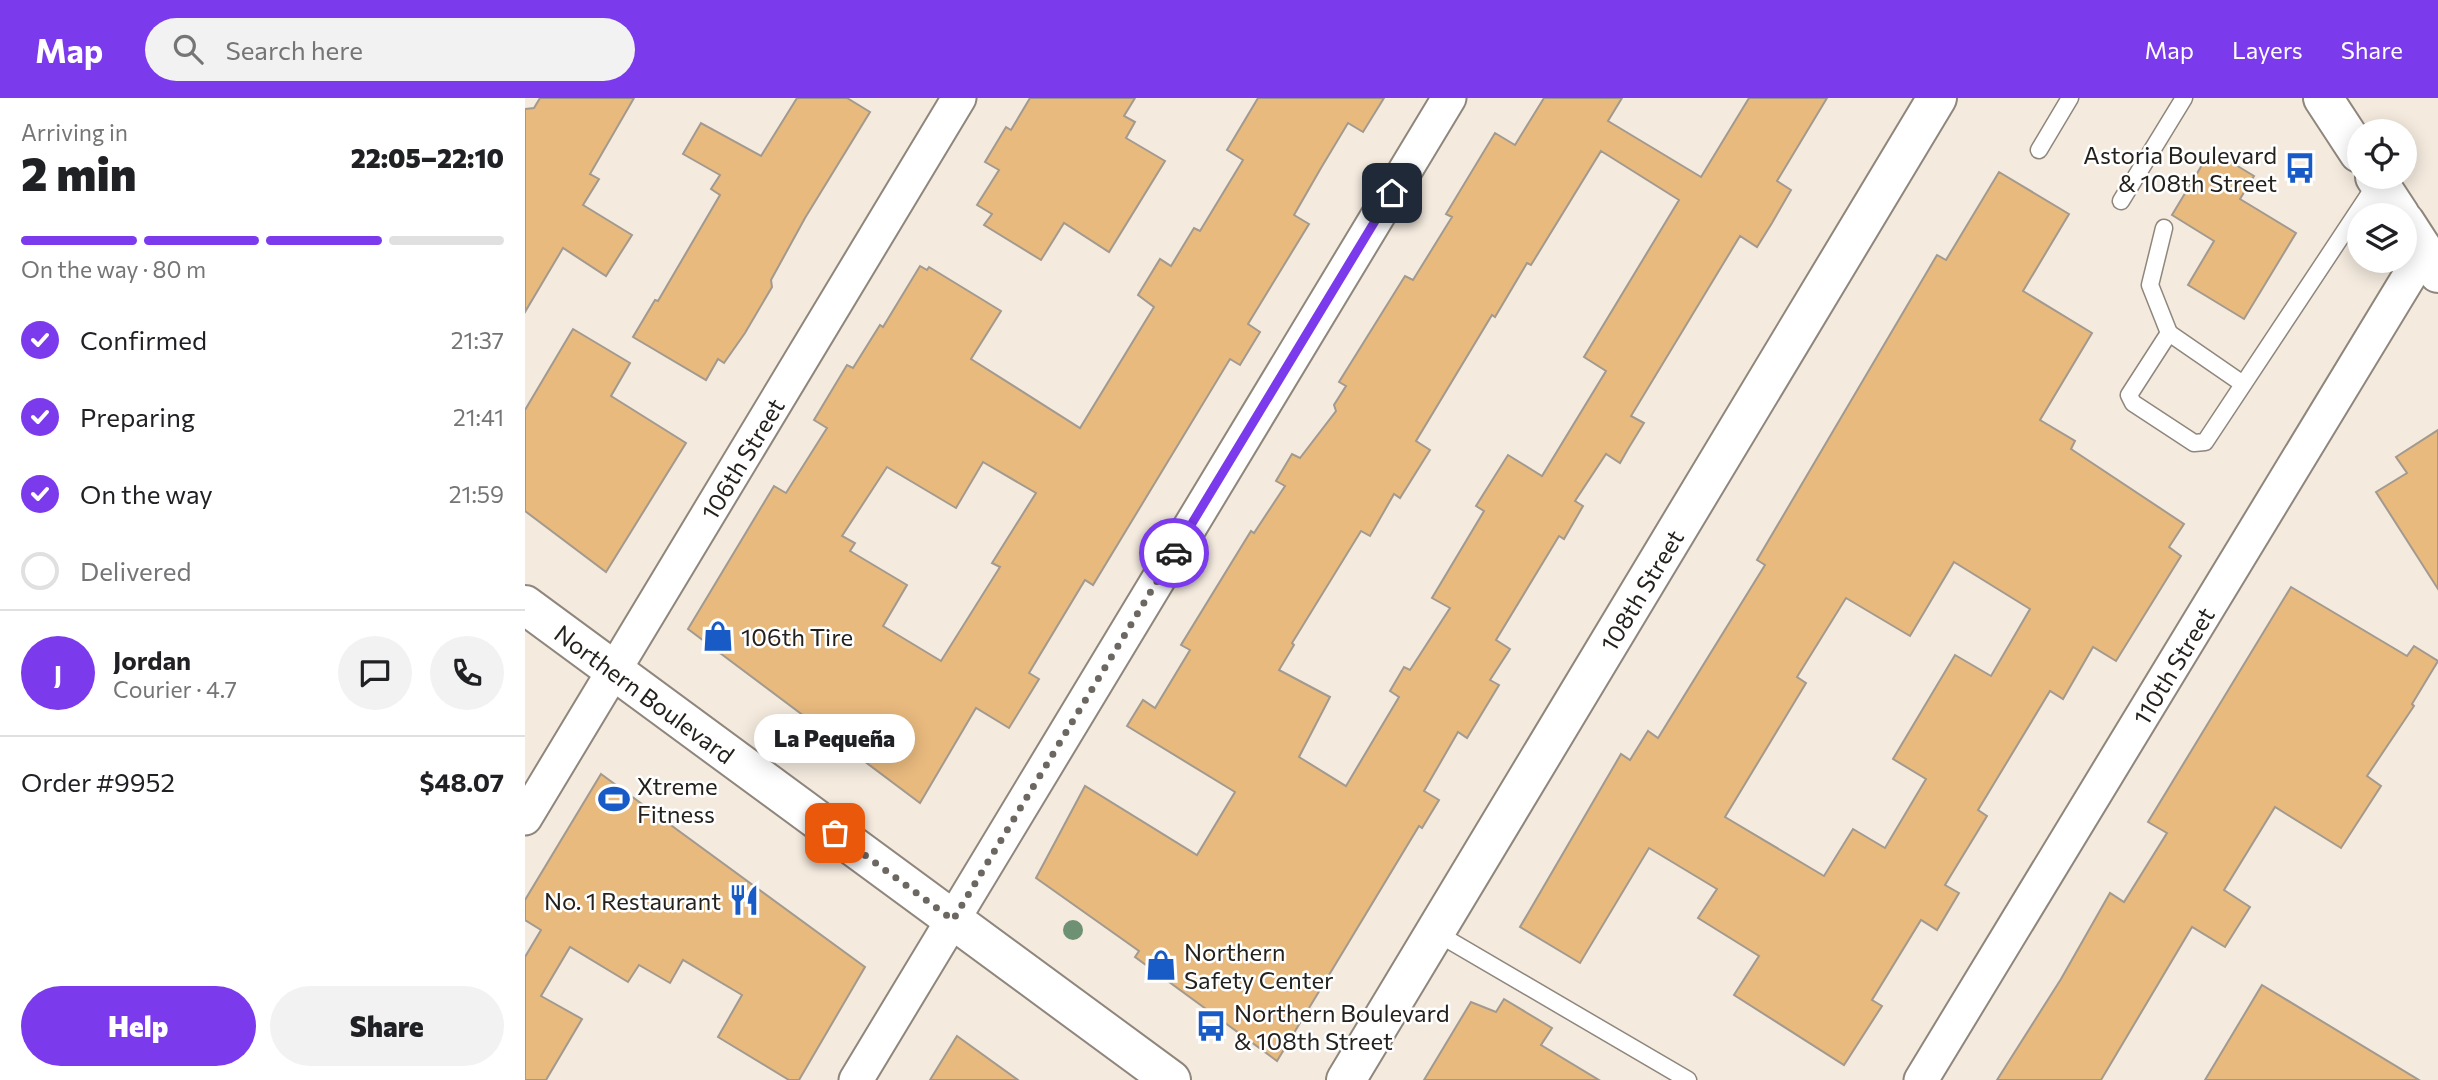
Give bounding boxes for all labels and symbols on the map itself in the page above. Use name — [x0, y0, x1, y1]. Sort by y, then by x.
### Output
place label: Astoria Boulevard & 108th Street — [2083, 140, 2277, 197]
bus stop icon: Astoria Boulevard & 108th Street — [2283, 151, 2317, 185]
pin — [1362, 163, 1422, 223]
street label: 106th Street — [694, 392, 790, 524]
courier — [1139, 518, 1209, 588]
street label: 108th Street — [1593, 524, 1689, 656]
street label: 110th Street — [2126, 601, 2220, 730]
street label: Northern Boulevard — [550, 618, 741, 769]
shop icon: 106th Tire — [701, 619, 735, 653]
place label: 106th Tire — [741, 622, 853, 651]
callout: La Pequeña — [755, 714, 915, 763]
place label: Xtreme Fitness — [637, 771, 718, 828]
sports icon: Xtreme Fitness — [597, 782, 631, 816]
pin — [805, 803, 865, 863]
restaurant icon: No. 1 Restaurant — [727, 883, 761, 917]
place label: No. 1 Restaurant — [544, 886, 721, 915]
place label: Northern Safety Center — [1184, 937, 1334, 994]
shop icon: Northern Safety Center — [1144, 948, 1178, 982]
place label: Northern Boulevard & 108th Street — [1234, 998, 1450, 1055]
bus stop icon: Northern Boulevard & 108th Street — [1194, 1009, 1228, 1043]

